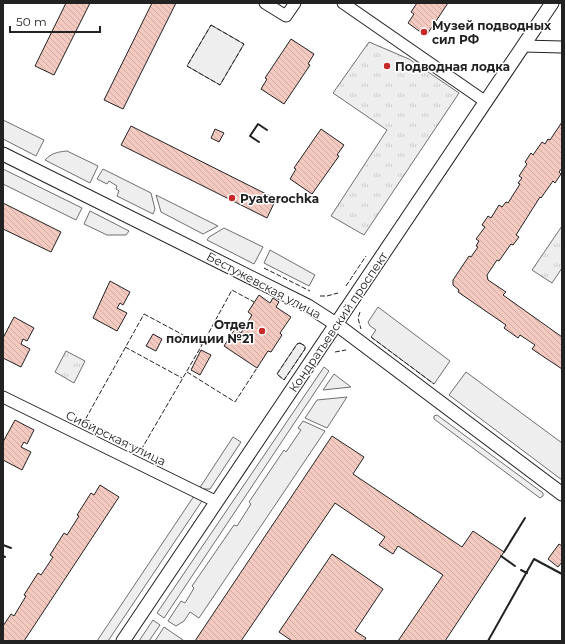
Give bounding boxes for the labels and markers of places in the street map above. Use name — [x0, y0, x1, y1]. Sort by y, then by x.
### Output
place label: Музей подводных сил РФ — [432, 18, 552, 47]
marker: Музей подводных сил РФ — [419, 27, 429, 37]
place label: Подводная лодка — [395, 59, 510, 74]
marker: Подводная лодка — [382, 61, 392, 71]
place label: Pyaterochka — [240, 191, 319, 206]
marker: Pyaterochka — [227, 193, 237, 203]
place label: Отдел полиции №21 — [166, 317, 254, 346]
marker: Отдел полиции №21 — [257, 326, 267, 336]

